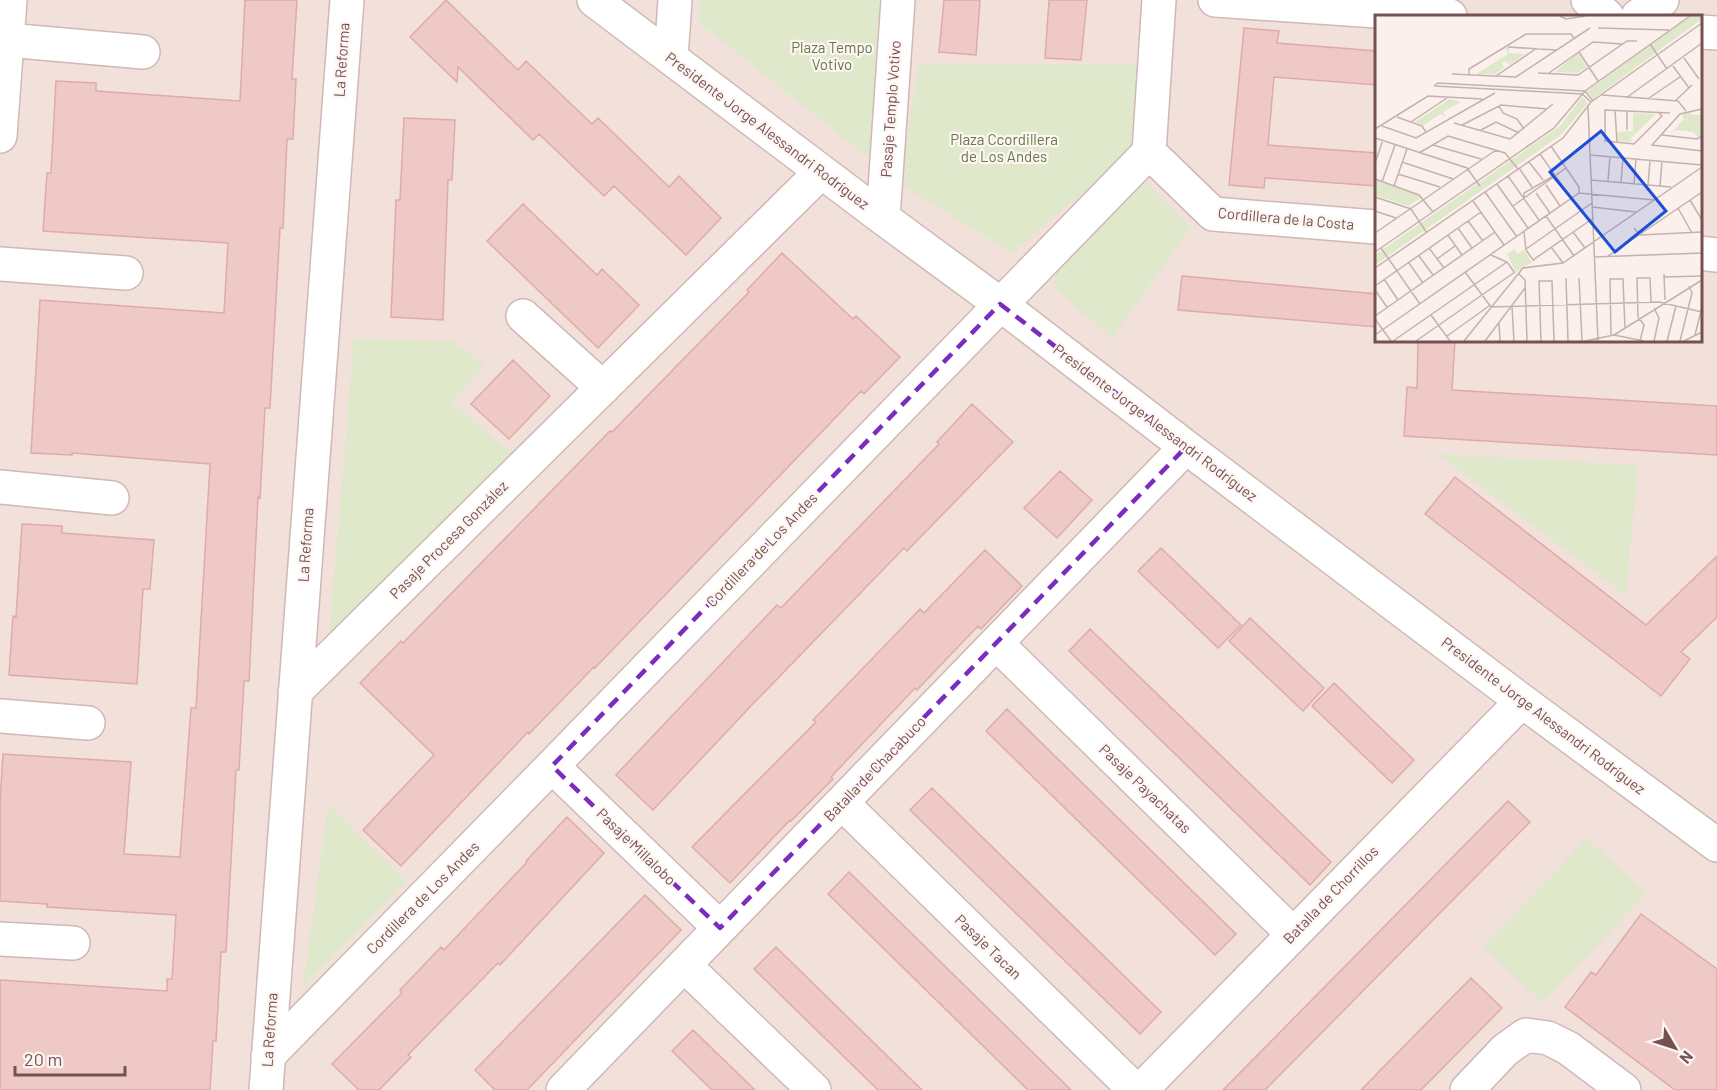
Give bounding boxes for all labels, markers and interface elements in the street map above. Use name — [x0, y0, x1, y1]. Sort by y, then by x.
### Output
inset map — [1375, 15, 1702, 342]
street label: La Reforma — [329, 22, 353, 98]
park label: Plaza Tempo Votivo — [791, 38, 873, 73]
street label: Pasaje Templo Votivo — [876, 40, 904, 178]
street label: Presidente Jorge Alessandri Rodríguez — [662, 48, 873, 213]
park label: Plaza Ccordillera de Los Andes — [950, 130, 1058, 165]
street label: Cordillera de la Costa — [1217, 203, 1355, 233]
street label: Presidente Jorge Alessandri Rodríguez — [1050, 340, 1261, 505]
street label: Pasaje Procesa González — [385, 476, 511, 602]
street label: Cordillera de Los Andes — [702, 488, 821, 610]
street label: La Reforma — [293, 507, 317, 583]
street label: Presidente Jorge Alessandri Rodríguez — [1438, 633, 1649, 798]
street label: Batalla de Chacabuco — [819, 712, 929, 825]
street label: Pasaje Payachatas — [1096, 740, 1195, 837]
street label: Pasaje Millalobo — [593, 804, 680, 889]
street label: Cordillera de Los Andes — [362, 837, 482, 957]
street label: Batalla de Chorrillos — [1279, 842, 1382, 947]
street label: Pasaje Tacan — [952, 910, 1026, 982]
street label: La Reforma — [257, 992, 281, 1068]
north arrow — [1645, 1018, 1705, 1078]
scale bar — [15, 1039, 124, 1077]
text: 20 m — [24, 1048, 62, 1070]
text: N — [1676, 1048, 1698, 1068]

